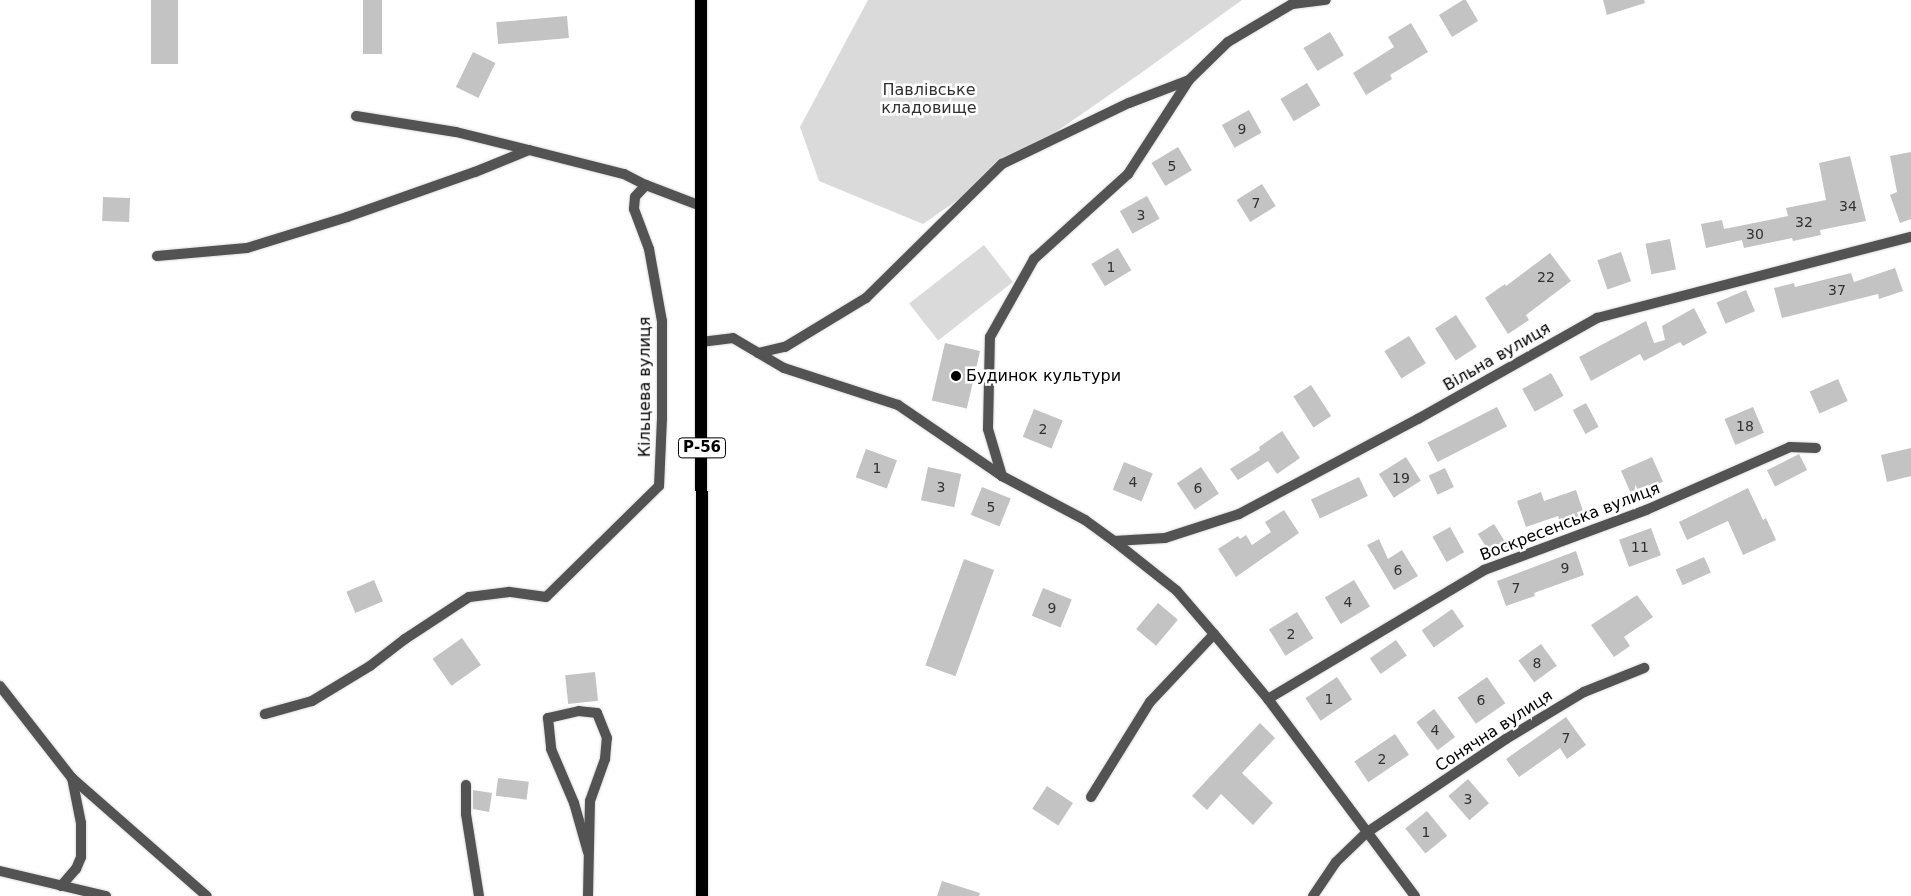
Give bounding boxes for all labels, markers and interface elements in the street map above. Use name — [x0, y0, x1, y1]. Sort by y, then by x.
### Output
park label: Павлівське кладовище — [881, 80, 977, 118]
house number: 9 — [1238, 121, 1246, 137]
house number: 5 — [1168, 158, 1176, 174]
house number: 7 — [1252, 195, 1260, 211]
house number: 34 — [1839, 198, 1857, 214]
house number: 3 — [1137, 207, 1145, 223]
house number: 32 — [1795, 214, 1813, 230]
house number: 30 — [1746, 226, 1764, 242]
house number: 1 — [1107, 259, 1115, 275]
house number: 22 — [1537, 269, 1555, 285]
house number: 37 — [1828, 282, 1846, 298]
street label: Кільцева вулиця — [635, 317, 655, 457]
street label: Вільна вулиця — [1440, 319, 1554, 395]
place label: Будинок культури — [966, 366, 1121, 386]
marker: Будинок культури — [950, 370, 962, 382]
house number: 18 — [1736, 418, 1754, 434]
house number: 2 — [1039, 421, 1047, 437]
road number: Р-56 — [677, 436, 727, 460]
house number: 1 — [873, 460, 881, 476]
house number: 19 — [1392, 470, 1410, 486]
house number: 4 — [1129, 474, 1137, 490]
house number: 3 — [937, 479, 945, 495]
street label: Воскресенська вулиця — [1477, 479, 1663, 565]
house number: 6 — [1194, 480, 1202, 496]
house number: 5 — [987, 499, 995, 515]
house number: 11 — [1631, 539, 1649, 555]
house number: 9 — [1561, 560, 1569, 576]
house number: 6 — [1394, 562, 1402, 578]
house number: 7 — [1512, 580, 1520, 596]
house number: 4 — [1344, 594, 1352, 610]
house number: 9 — [1048, 600, 1056, 616]
house number: 2 — [1287, 626, 1295, 642]
house number: 8 — [1533, 655, 1541, 671]
street label: Сонячна вулиця — [1432, 686, 1556, 776]
house number: 1 — [1325, 691, 1333, 707]
house number: 6 — [1477, 692, 1485, 708]
house number: 4 — [1431, 722, 1439, 738]
house number: 7 — [1562, 730, 1570, 746]
house number: 2 — [1378, 751, 1386, 767]
house number: 3 — [1464, 791, 1472, 807]
house number: 1 — [1422, 824, 1430, 840]

